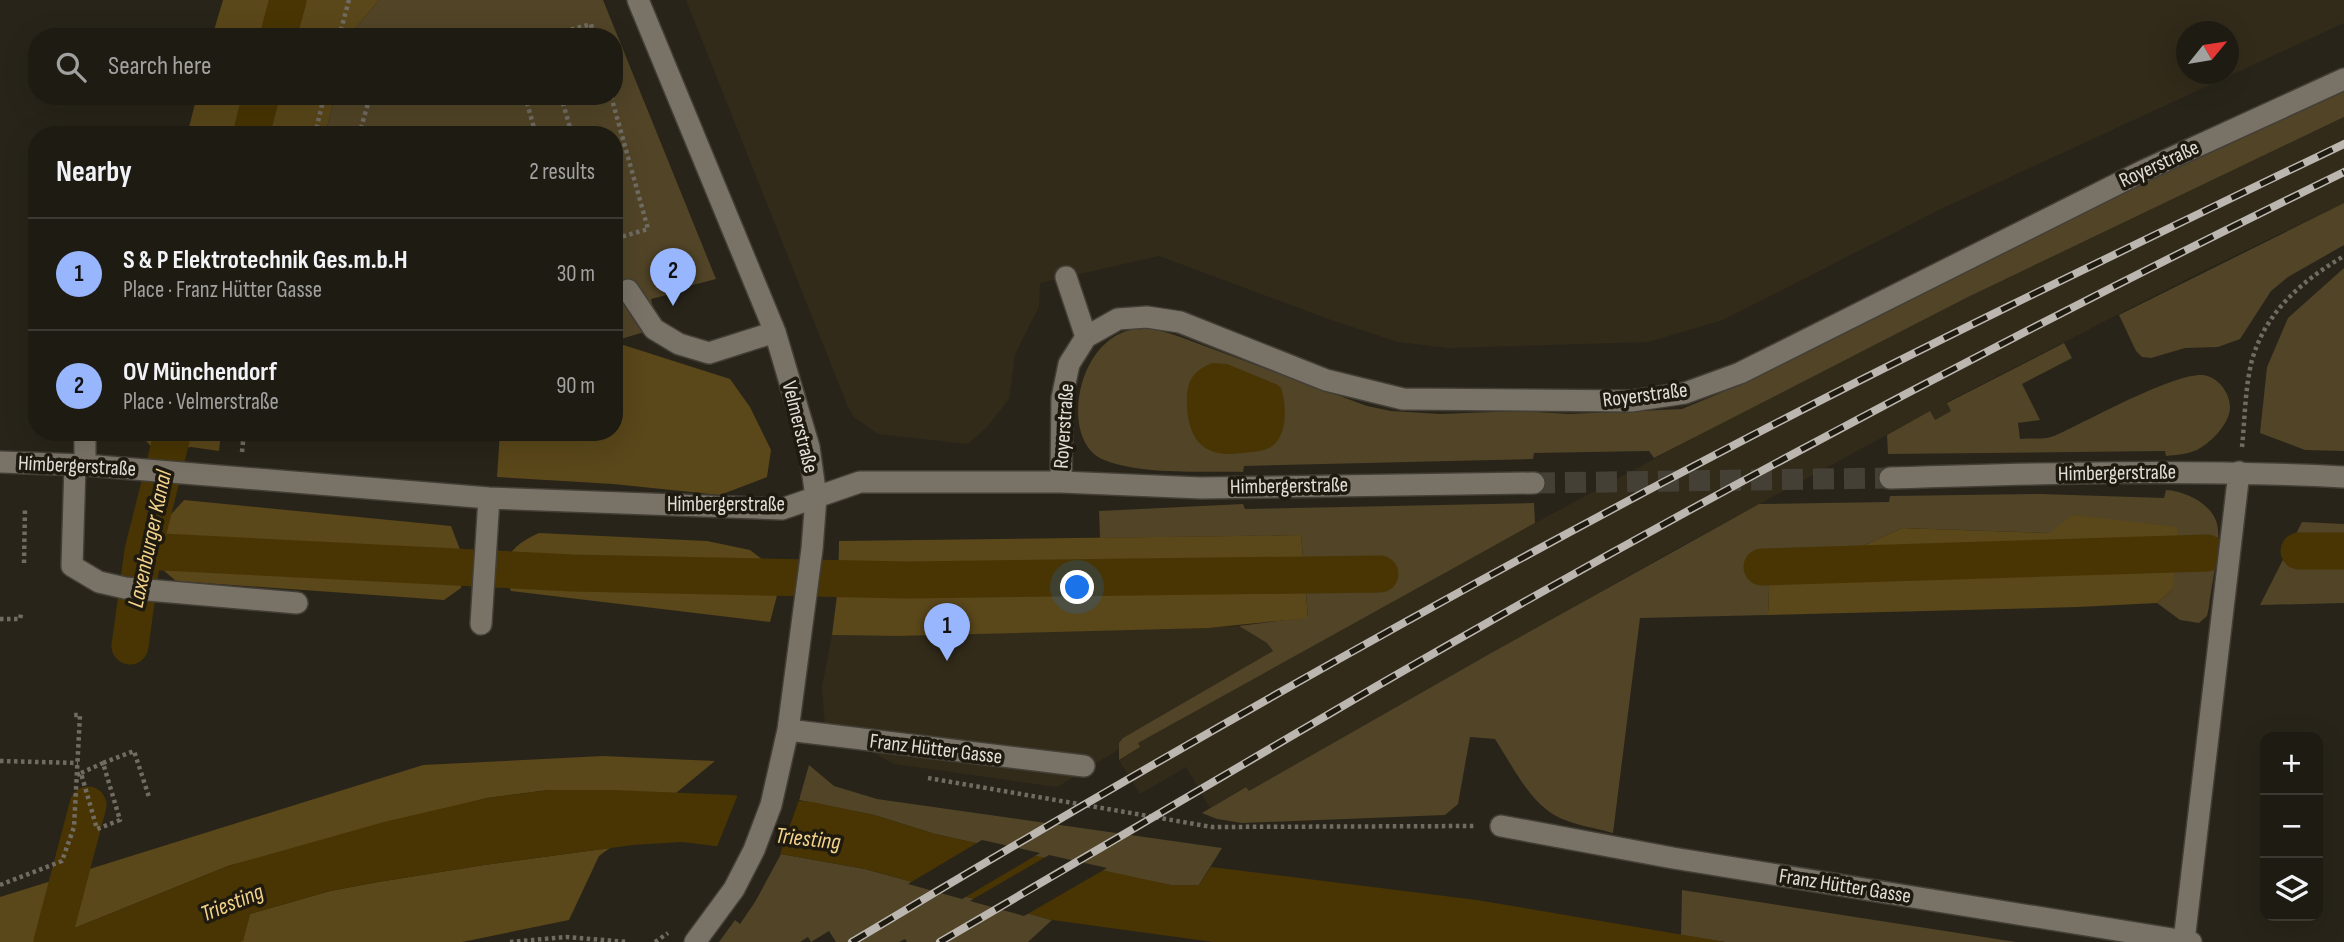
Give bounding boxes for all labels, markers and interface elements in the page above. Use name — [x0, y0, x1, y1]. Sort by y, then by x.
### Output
north arrow — [2176, 21, 2239, 84]
search box — [28, 28, 623, 105]
icon: search — [52, 48, 90, 86]
text: Search here — [108, 51, 211, 82]
street label: Royerstraße — [2115, 135, 2203, 193]
text: Nearby — [56, 154, 132, 190]
text: 2 results — [529, 158, 595, 186]
text: S & P Elektrotechnik Ges.m.b.H — [123, 245, 408, 276]
pin: 2 — [650, 248, 696, 306]
text: 1 — [74, 260, 84, 288]
text: 30 m — [557, 260, 595, 288]
text: Place · Franz Hütter Gasse — [123, 276, 322, 304]
text: OV Münchendorf — [123, 357, 277, 388]
text: 2 — [74, 372, 84, 400]
text: 90 m — [556, 372, 595, 400]
street label: Royerstraße — [1601, 377, 1689, 413]
street label: Velmerstraße — [777, 378, 823, 476]
street label: Royerstraße — [1049, 383, 1079, 469]
text: Place · Velmerstraße — [123, 388, 279, 416]
street label: Himbergerstraße — [17, 450, 137, 482]
street label: Himbergerstraße — [2058, 459, 2176, 487]
water label: Laxenburger Kanal — [122, 467, 178, 610]
street label: Himbergerstraße — [1230, 472, 1348, 500]
street label: Himbergerstraße — [667, 492, 785, 517]
your location — [1060, 570, 1094, 604]
pin: 1 — [924, 603, 970, 661]
street label: Franz Hütter Gasse — [868, 728, 1004, 770]
map controls — [2260, 732, 2323, 921]
button: + — [2260, 732, 2323, 795]
button: − — [2260, 795, 2323, 858]
water label: Triesting — [774, 822, 843, 856]
button: layers — [2260, 858, 2323, 921]
street label: Franz Hütter Gasse — [1777, 863, 1913, 909]
water label: Triesting — [197, 878, 268, 928]

